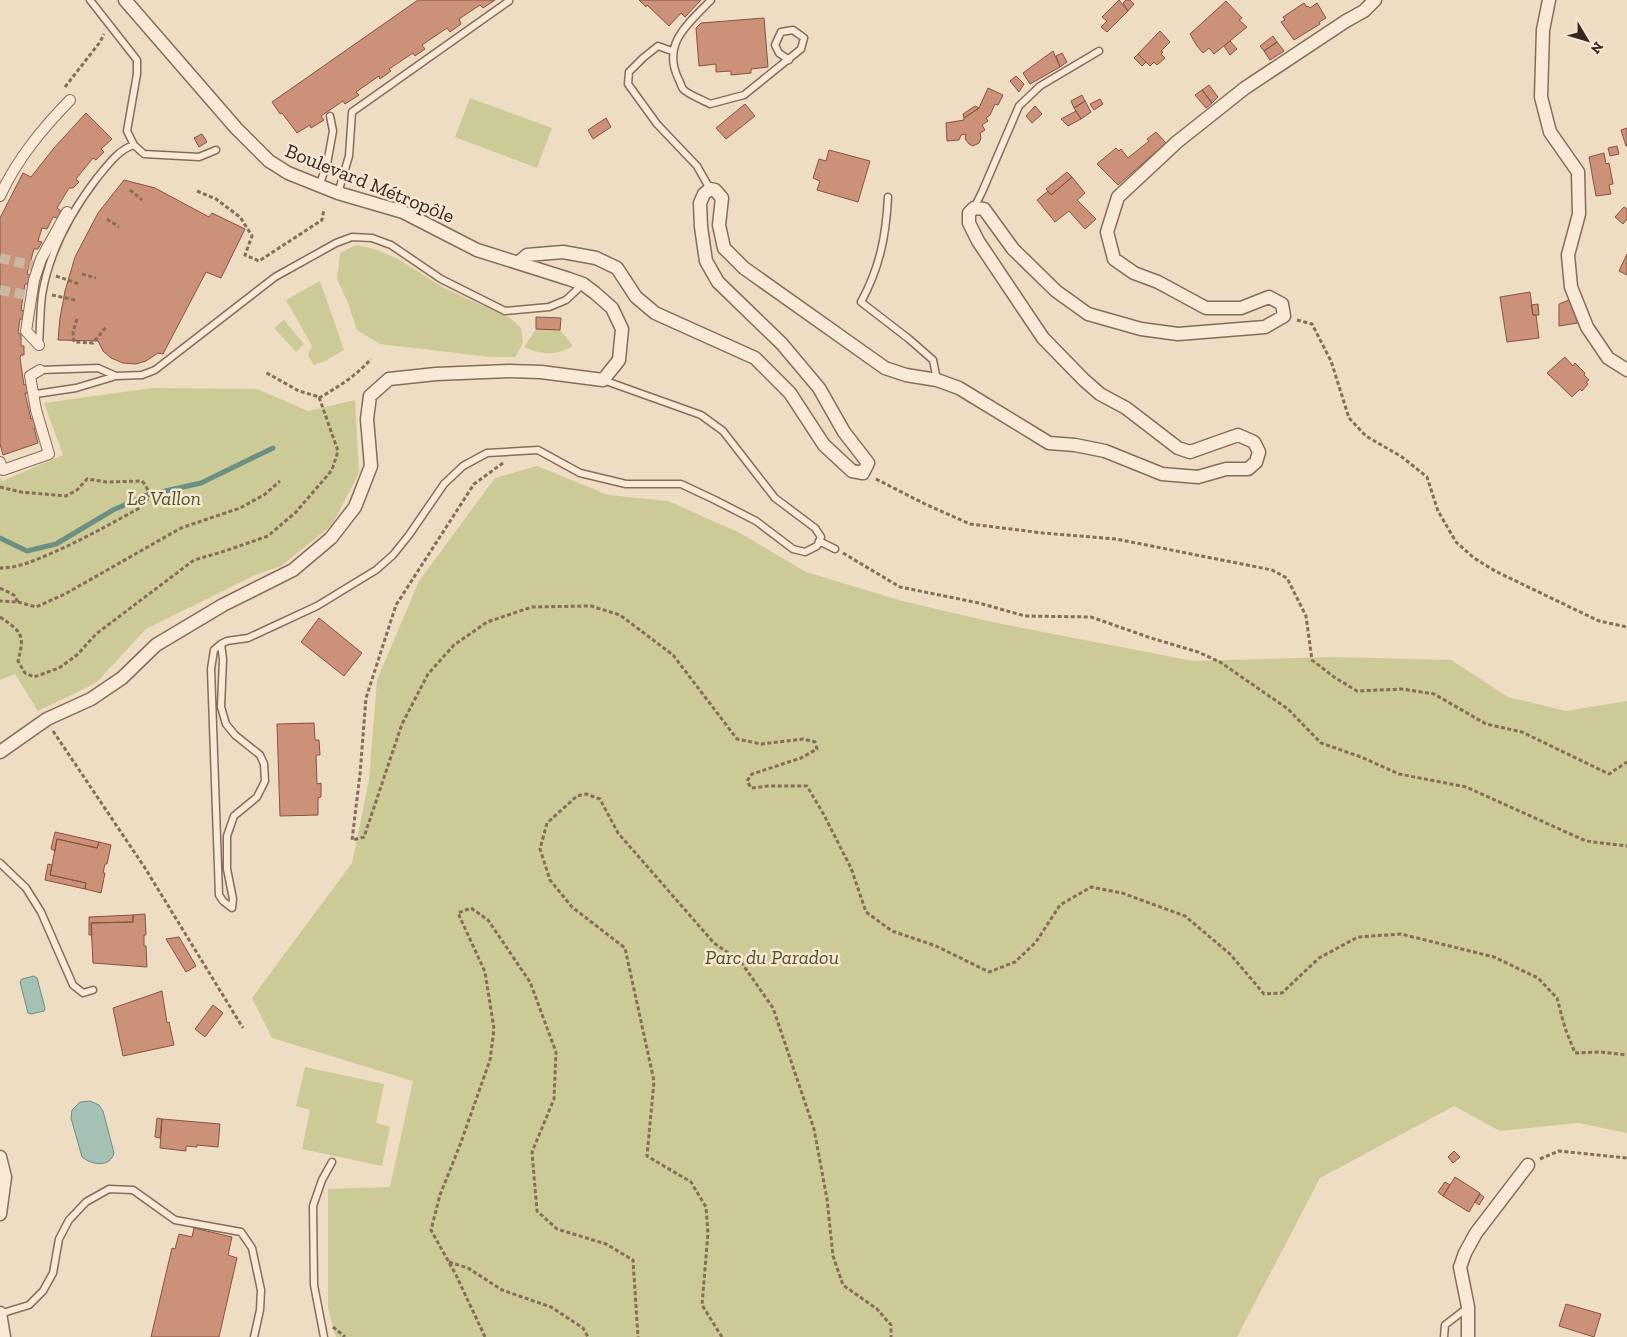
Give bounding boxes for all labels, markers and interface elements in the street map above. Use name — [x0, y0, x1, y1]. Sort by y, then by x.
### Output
north arrow — [1562, 15, 1612, 65]
text: N — [1587, 38, 1607, 57]
street label: Boulevard Métropôle — [282, 138, 458, 228]
park label: Le Vallon — [127, 486, 201, 510]
park label: Parc du Paradou — [705, 945, 839, 969]

